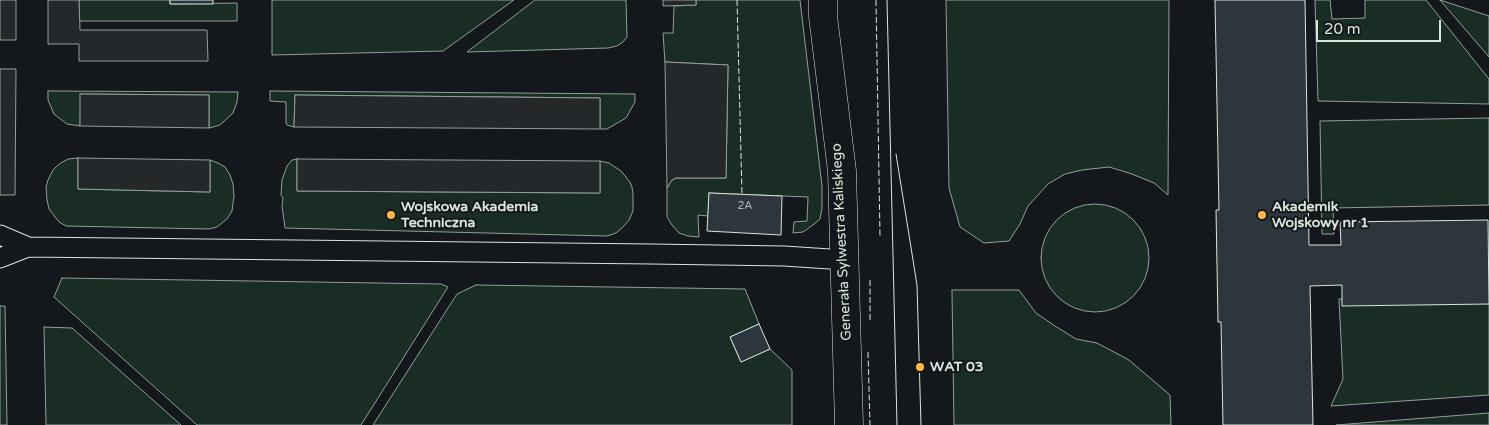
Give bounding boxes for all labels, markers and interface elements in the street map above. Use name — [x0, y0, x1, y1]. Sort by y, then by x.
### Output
scale bar — [1319, 10, 1444, 42]
text: 20 m — [1324, 20, 1361, 38]
street label: Generała Sylwestra Kaliskiego — [828, 143, 856, 341]
place label: Wojskowa Akademia Techniczna — [401, 199, 538, 232]
house number: 2A — [737, 199, 753, 213]
place label: Akademik Wojskowy nr 1 — [1272, 199, 1369, 232]
marker: Wojskowa Akademia Techniczna — [385, 209, 397, 221]
marker: Akademik Wojskowy nr 1 — [1256, 209, 1268, 221]
place label: WAT 03 — [930, 359, 983, 375]
marker: WAT 03 — [914, 361, 926, 373]

